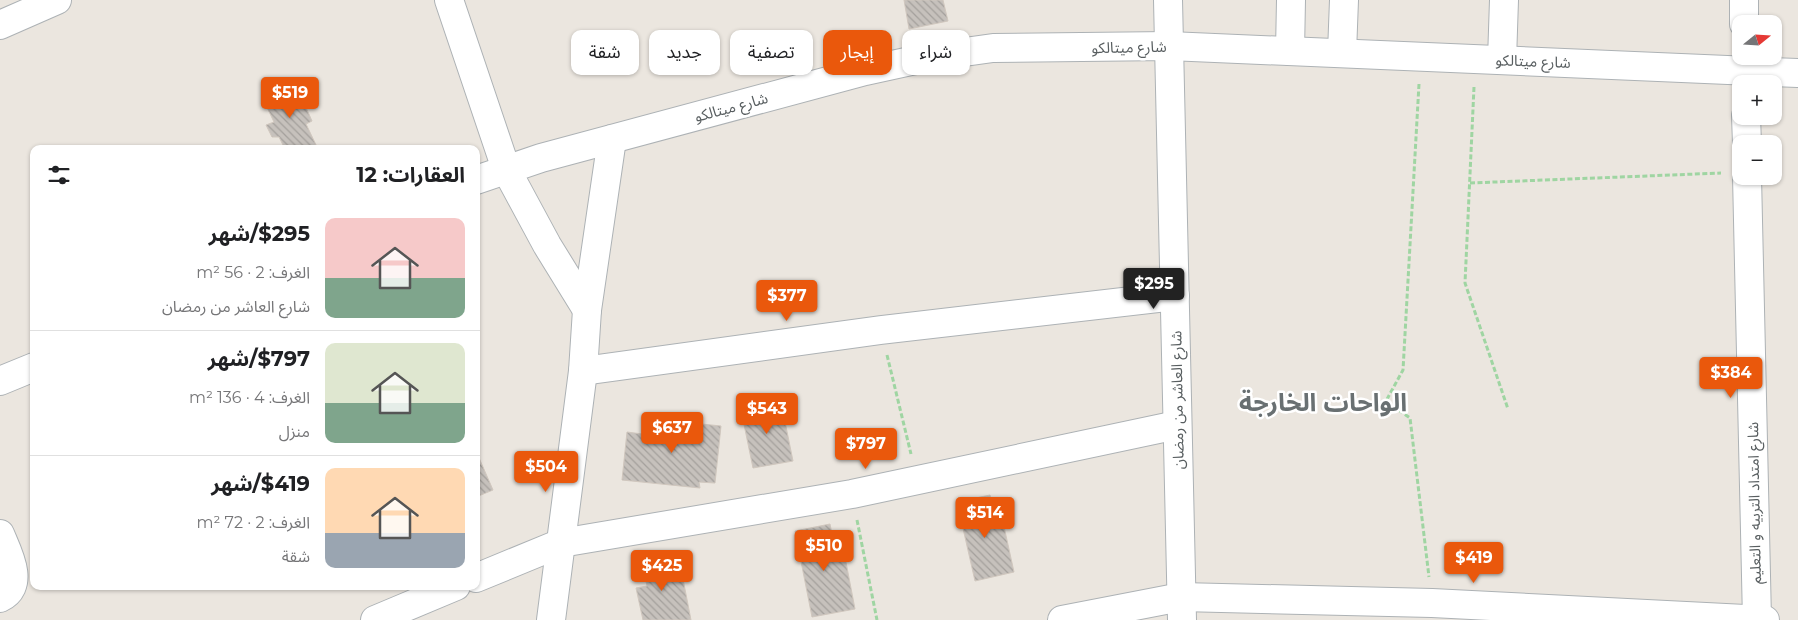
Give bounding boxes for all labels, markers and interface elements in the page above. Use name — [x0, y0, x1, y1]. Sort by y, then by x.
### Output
north arrow — [1732, 15, 1782, 65]
map controls — [1732, 15, 1782, 185]
chip: شقة — [571, 30, 639, 75]
chip: جديد — [649, 30, 720, 75]
chip: تصفية — [730, 30, 813, 75]
chip: إيجار — [823, 30, 892, 75]
chip: شراء — [902, 30, 970, 75]
street label: شارع ميتالكو — [1091, 37, 1167, 60]
street label: شارع ميتالكو — [1495, 50, 1571, 75]
button: + — [1732, 75, 1782, 125]
pin: $519 — [260, 76, 320, 119]
text: $519 — [272, 83, 308, 102]
street label: شارع ميتالكو — [692, 88, 771, 129]
button: − — [1732, 135, 1782, 185]
icon: filters — [45, 161, 73, 189]
text: العقارات: 12 — [356, 162, 465, 187]
text: $295/شهر — [209, 221, 310, 246]
icon: home — [365, 238, 425, 298]
text: الغرف: 2 · 56 m² — [196, 263, 310, 282]
pin: $295 — [1124, 268, 1184, 310]
text: $295 — [1134, 274, 1174, 293]
pin: $377 — [757, 280, 817, 322]
text: $377 — [767, 286, 807, 305]
text: شارع العاشر من رمضان — [162, 297, 310, 316]
street label: شارع العاشر من رمضان — [1166, 330, 1191, 470]
text: $797/شهر — [208, 346, 310, 371]
pin: $384 — [1701, 356, 1761, 399]
icon: home — [365, 363, 425, 423]
text: $384 — [1710, 363, 1752, 382]
district label: الواحات الخارجة — [1239, 387, 1407, 417]
text: الغرف: 4 · 136 m² — [189, 388, 310, 407]
pin: $543 — [737, 392, 797, 435]
text: $543 — [747, 399, 787, 418]
pin: $637 — [642, 412, 702, 454]
text: $637 — [652, 418, 692, 437]
street label: شارع امتداد التربيه و التعليم — [1743, 421, 1768, 584]
text: منزل — [279, 422, 310, 441]
pin: $797 — [836, 428, 896, 470]
text: $797 — [846, 434, 886, 453]
pin: $504 — [516, 450, 576, 493]
text: $504 — [525, 457, 567, 476]
text: $419/شهر — [211, 471, 310, 496]
icon: home — [365, 488, 425, 548]
pin: $514 — [955, 496, 1015, 539]
text: $514 — [966, 503, 1004, 522]
text: الغرف: 2 · 72 m² — [196, 513, 310, 532]
pin: $510 — [794, 530, 854, 572]
text: $510 — [806, 536, 842, 555]
pin: $419 — [1444, 542, 1504, 584]
text: شقة — [282, 547, 310, 566]
text: $419 — [1455, 548, 1493, 567]
pin: $425 — [632, 550, 692, 592]
text: $425 — [642, 556, 682, 575]

